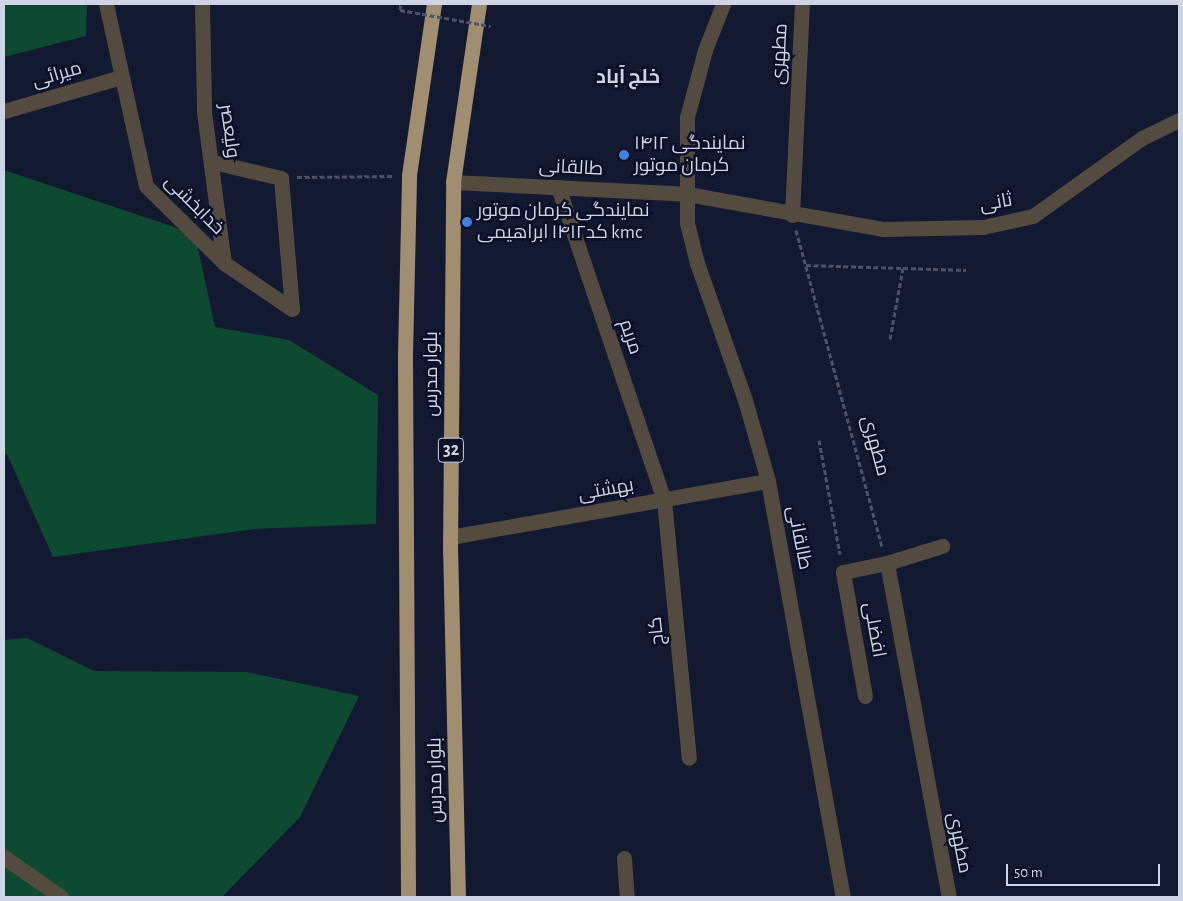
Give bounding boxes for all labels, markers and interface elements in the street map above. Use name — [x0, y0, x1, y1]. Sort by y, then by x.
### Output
street label: مطهری — [767, 23, 793, 85]
street label: میرائی — [30, 57, 84, 93]
district label: خلج آباد — [596, 65, 660, 89]
street label: ولیعصر — [214, 102, 244, 160]
place label: نمایندگی ۱۴۱۲ کرمان موتور — [634, 133, 745, 177]
marker: نمایندگی ۱۴۱۲ کرمان موتور — [618, 149, 630, 161]
street label: طالقانی — [538, 155, 604, 181]
street label: خدابخشی — [159, 170, 229, 240]
street label: ثانی — [978, 189, 1014, 217]
place label: نمایندگی کرمان موتور کد۱۴۱۲ ابراهیمی kmc — [477, 200, 649, 244]
marker: نمایندگی کرمان موتور کد۱۴۱۲ ابراهیمی kmc — [461, 216, 473, 228]
street label: مریم — [613, 317, 647, 357]
street label: بلوار مدرس — [421, 331, 443, 417]
street label: مطهری — [856, 413, 894, 479]
road number: 32 — [437, 434, 465, 466]
street label: بهشتی — [576, 474, 636, 506]
street label: طالقانی — [782, 504, 816, 572]
street label: افضلی — [858, 601, 890, 659]
street label: کاج — [644, 616, 670, 646]
street label: بلوار مدرس — [424, 737, 448, 823]
street label: مطهری — [942, 811, 976, 875]
scale bar — [1008, 854, 1162, 886]
text: 50 m — [1014, 865, 1043, 880]

